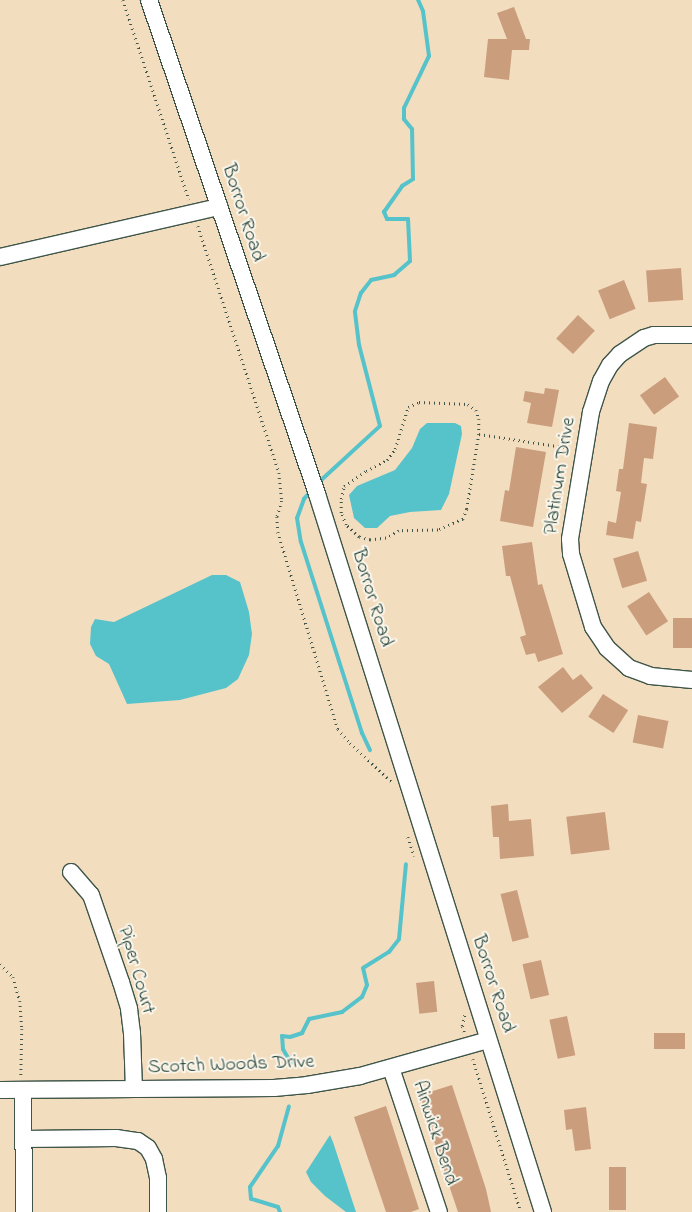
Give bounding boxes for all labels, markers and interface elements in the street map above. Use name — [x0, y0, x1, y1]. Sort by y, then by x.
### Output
street label: Borror Road — [216, 161, 270, 265]
street label: Platinum Drive — [539, 416, 581, 536]
street label: Borror Road — [346, 546, 398, 650]
street label: Piper Court — [112, 923, 160, 1017]
street label: Borror Road — [466, 932, 520, 1036]
street label: Scotch Woods Drive — [147, 1050, 315, 1080]
street label: Ainwick Bend — [407, 1078, 463, 1188]

